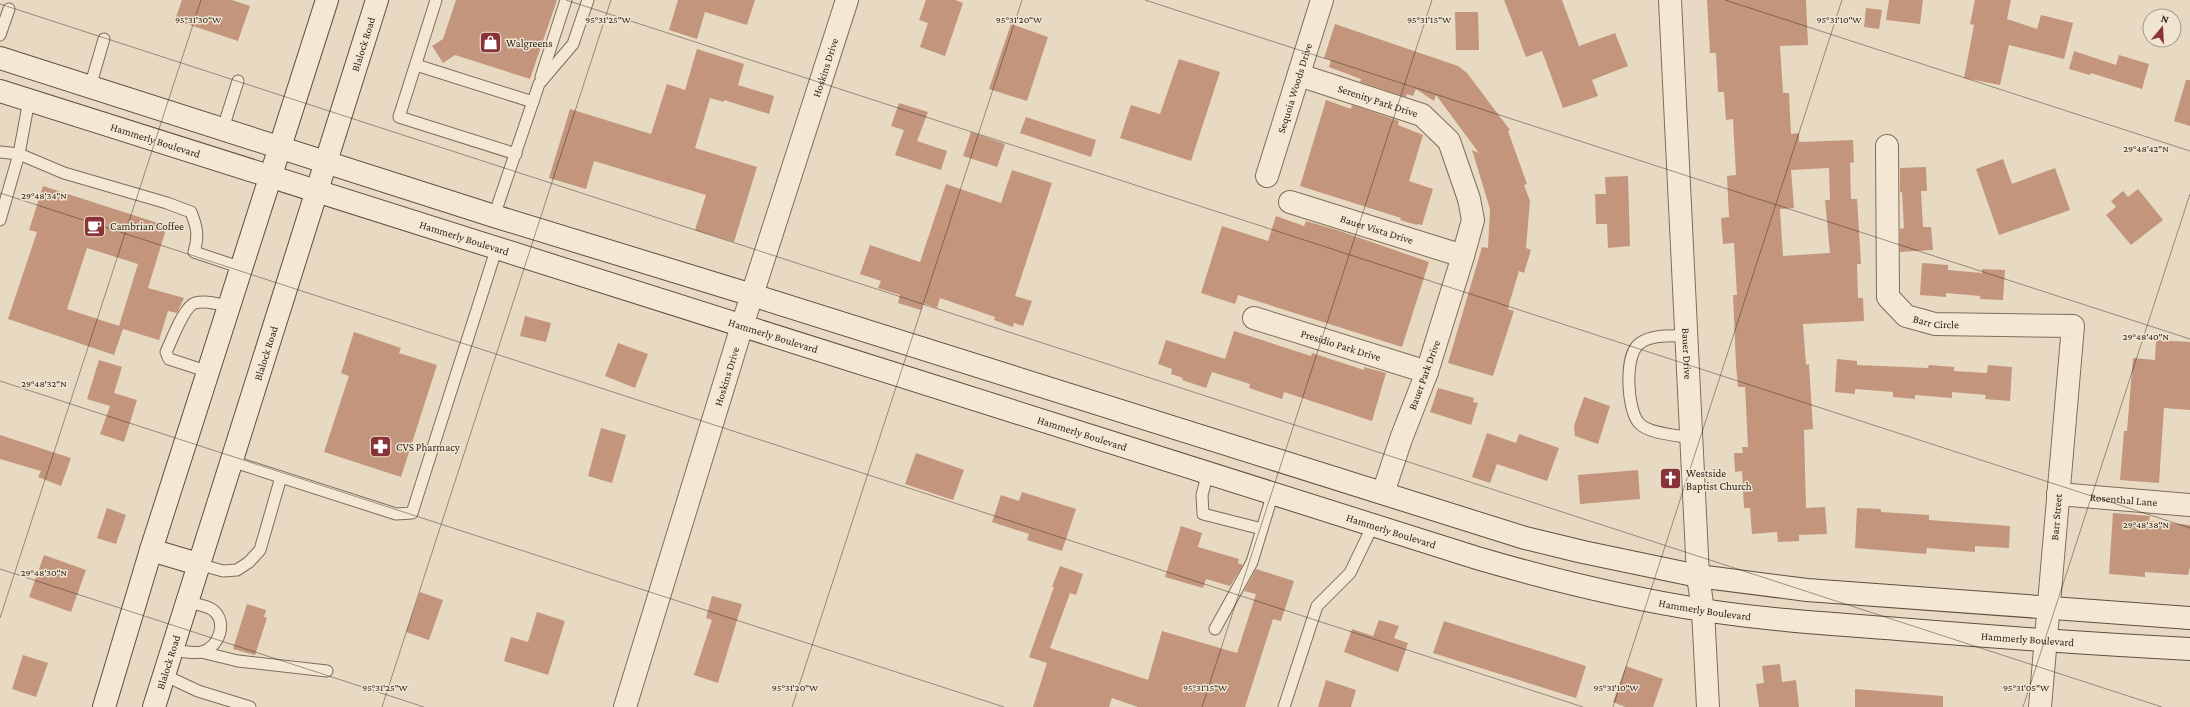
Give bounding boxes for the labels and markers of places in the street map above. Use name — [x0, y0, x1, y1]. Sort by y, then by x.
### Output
shop icon: Walgreens — [477, 30, 503, 56]
place label: Walgreens — [506, 37, 552, 50]
cafe icon: Cambrian Coffee — [81, 213, 107, 239]
place label: Cambrian Coffee — [110, 220, 184, 232]
pharmacy icon: CVS Pharmacy — [367, 434, 393, 460]
place label: CVS Pharmacy — [396, 441, 461, 454]
church icon: Westside Baptist Church — [1657, 466, 1683, 492]
place label: Westside Baptist Church — [1686, 467, 1752, 493]

